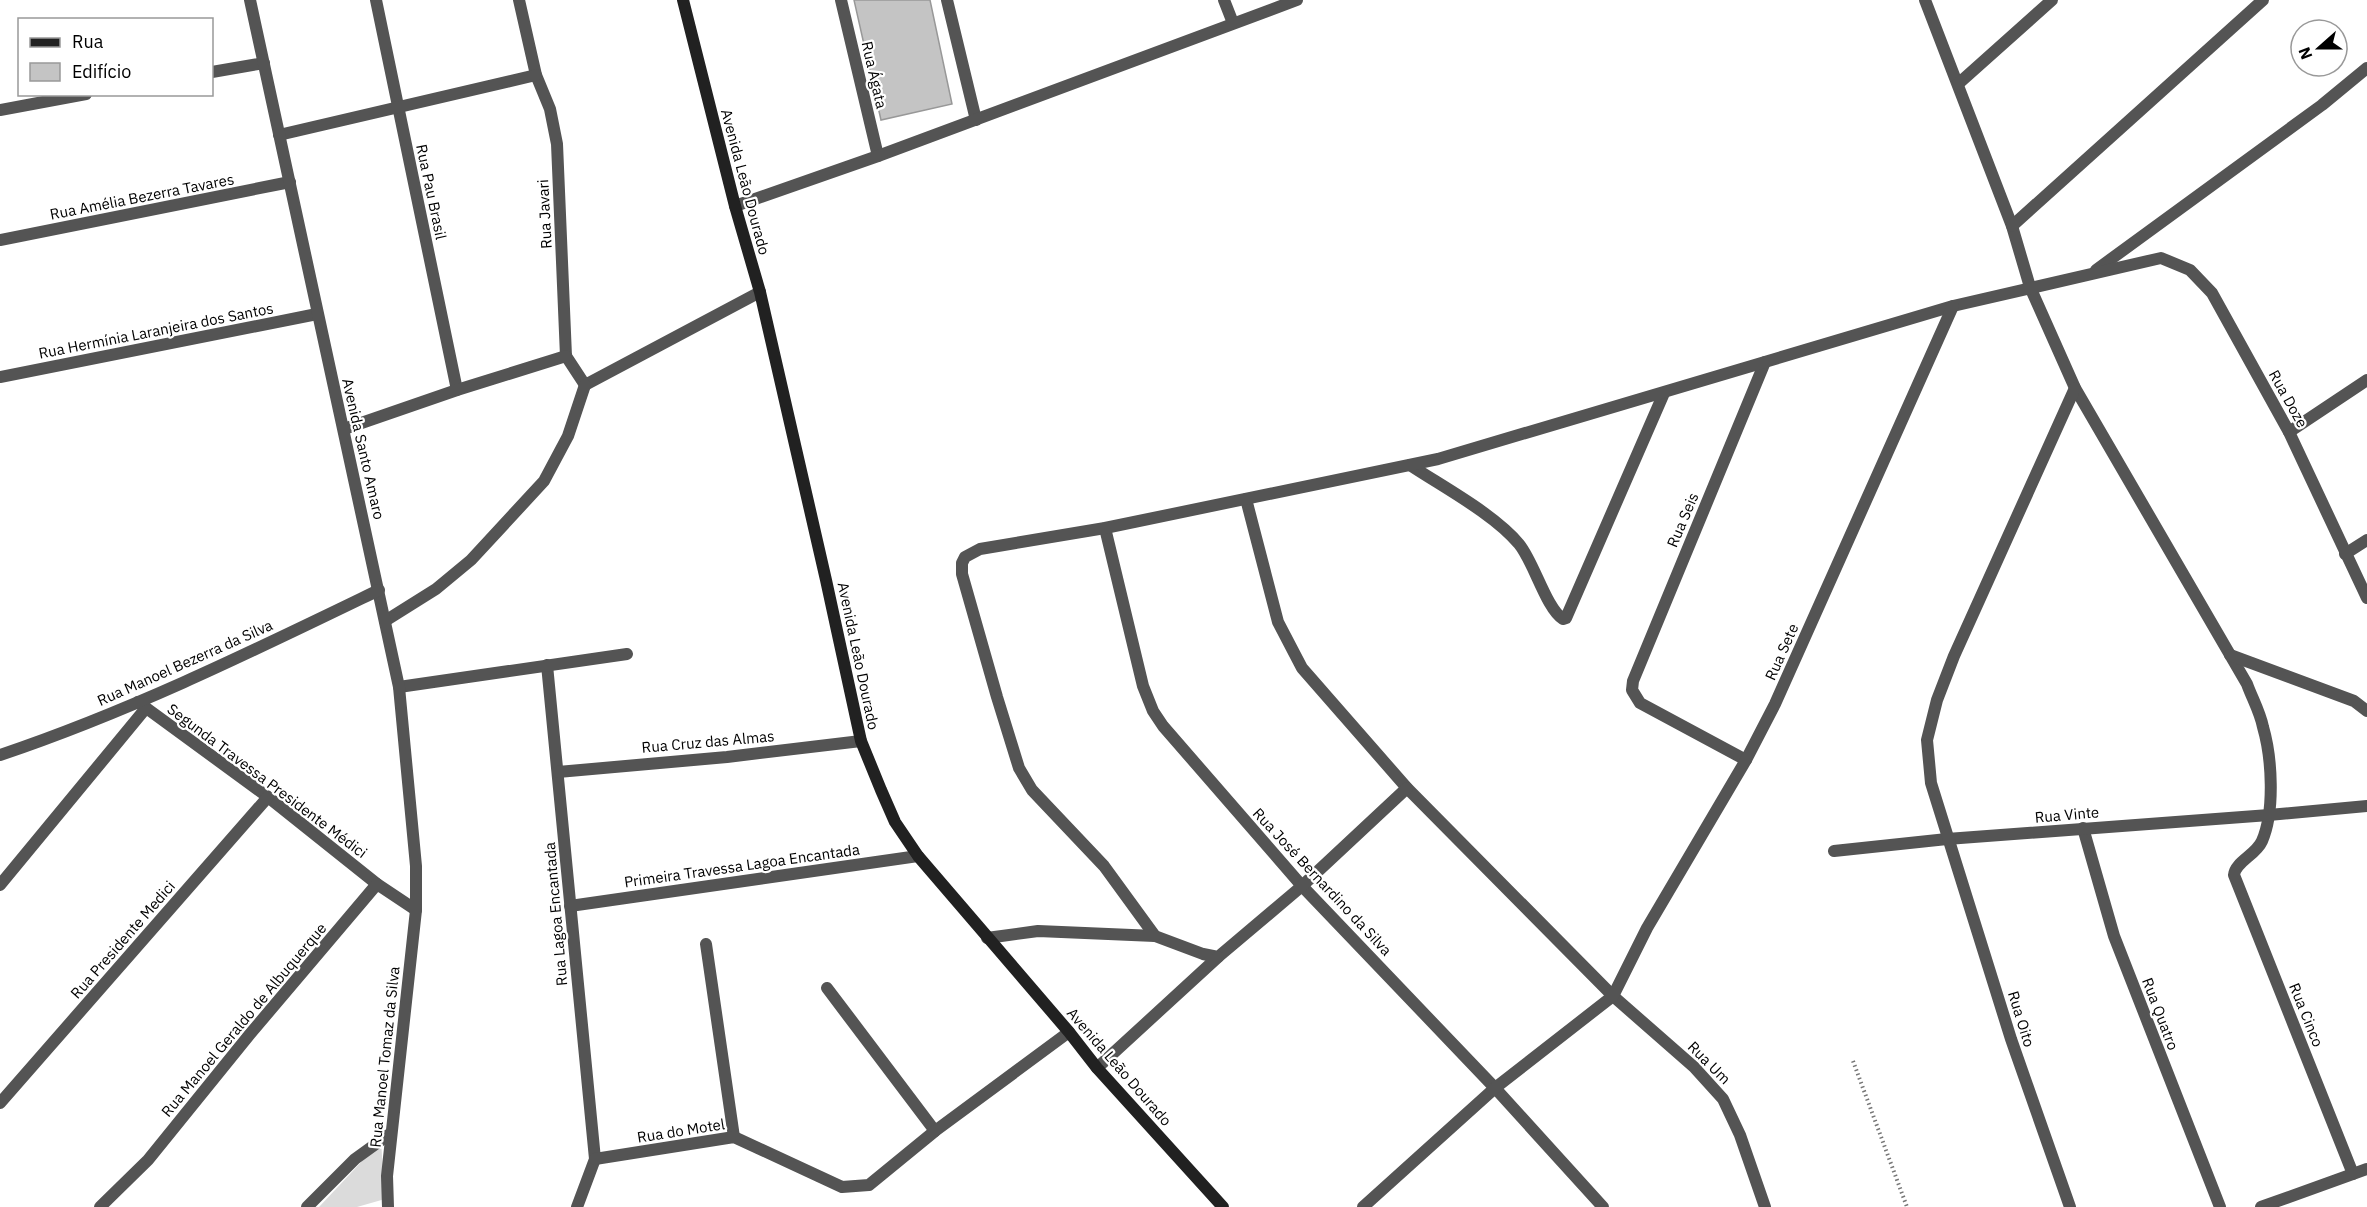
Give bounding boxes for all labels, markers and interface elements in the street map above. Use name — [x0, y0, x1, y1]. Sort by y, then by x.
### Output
legend — [18, 18, 213, 96]
north arrow — [2289, 18, 2349, 78]
text: Rua — [72, 30, 104, 53]
street label: Rua Ágata — [858, 39, 891, 110]
text: N — [2294, 44, 2316, 62]
text: Edifício — [72, 60, 131, 83]
street label: Avenida Leão Dourado — [717, 107, 774, 257]
street label: Rua Pau Brasil — [412, 142, 451, 241]
street label: Rua Amélia Bezerra Tavares — [48, 169, 236, 224]
street label: Rua Javari — [533, 179, 556, 249]
street label: Rua Hermínia Laranjeira dos Santos — [37, 298, 275, 363]
street label: Rua Doze — [2265, 367, 2312, 431]
street label: Avenida Santo Amaro — [338, 376, 389, 521]
street label: Rua Seis — [1663, 490, 1703, 550]
street label: Avenida Leão Dourado — [834, 580, 883, 731]
street label: Rua Manoel Bezerra da Silva — [94, 615, 275, 710]
street label: Rua Sete — [1761, 620, 1802, 683]
street label: Segunda Travessa Presidente Médici — [164, 699, 371, 862]
street label: Rua Cruz das Almas — [641, 726, 775, 757]
street label: Rua Vinte — [2034, 802, 2100, 827]
street label: Rua José Bernardino da Silva — [1249, 804, 1396, 959]
street label: Primeira Travessa Lagoa Encantada — [623, 840, 861, 891]
street label: Rua Lagoa Encantada — [540, 841, 571, 987]
street label: Rua Presidente Medici — [66, 877, 179, 1002]
street label: Rua Manoel Geraldo de Albuquerque — [157, 919, 330, 1120]
street label: Rua Manoel Tomaz da Silva — [366, 965, 403, 1149]
street label: Rua Quatro — [2138, 975, 2183, 1053]
street label: Rua Cinco — [2285, 980, 2328, 1049]
street label: Rua Oito — [2004, 989, 2039, 1049]
street label: Avenida Leão Dourado — [1063, 1004, 1176, 1130]
street label: Rua Um — [1684, 1037, 1735, 1088]
street label: Rua do Motel — [636, 1114, 726, 1147]

